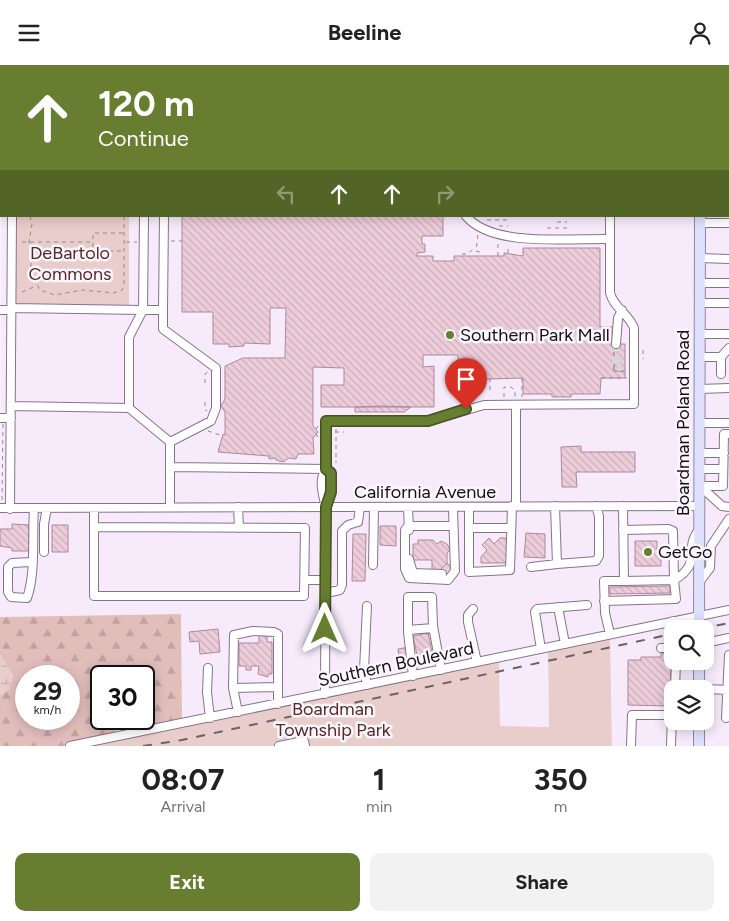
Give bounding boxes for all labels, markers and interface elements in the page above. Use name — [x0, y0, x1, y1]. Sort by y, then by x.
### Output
icon: menu — [15, 19, 43, 47]
text: Beeline — [328, 19, 401, 46]
icon: person — [686, 19, 714, 47]
text: 120 m — [98, 83, 195, 125]
icon: ahead — [15, 85, 80, 150]
text: Continue — [98, 125, 189, 152]
icon: left — [272, 180, 300, 208]
icon: ahead — [325, 180, 353, 208]
icon: ahead — [378, 180, 406, 208]
icon: right — [431, 180, 459, 208]
park label: DeBartolo Commons — [29, 242, 111, 285]
place label: Southern Park Mall — [460, 324, 610, 346]
marker: Southern Park Mall — [444, 329, 456, 341]
street label: Boardman Poland Road — [672, 330, 694, 516]
pin — [445, 358, 487, 409]
icon: arrive — [452, 365, 480, 393]
street label: California Avenue — [354, 481, 496, 503]
place label: GetGo — [658, 541, 712, 563]
marker: GetGo — [642, 546, 654, 558]
position arrow — [298, 602, 350, 654]
map controls — [664, 620, 714, 730]
button: search — [664, 620, 714, 670]
street label: Southern Boulevard — [316, 637, 476, 691]
speed limit sign: 30 — [90, 665, 155, 730]
text: 29 — [33, 676, 62, 706]
button: layers — [664, 680, 714, 730]
park label: Boardman Township Park — [275, 698, 391, 741]
text: km/h — [34, 703, 61, 717]
text: 08:07 — [142, 761, 225, 798]
text: 1 — [373, 761, 386, 798]
text: 350 — [534, 761, 587, 798]
text: Arrival — [160, 797, 206, 816]
text: min — [366, 797, 392, 816]
text: m — [554, 797, 567, 816]
button: Exit — [15, 853, 360, 911]
button: Share — [370, 853, 714, 911]

